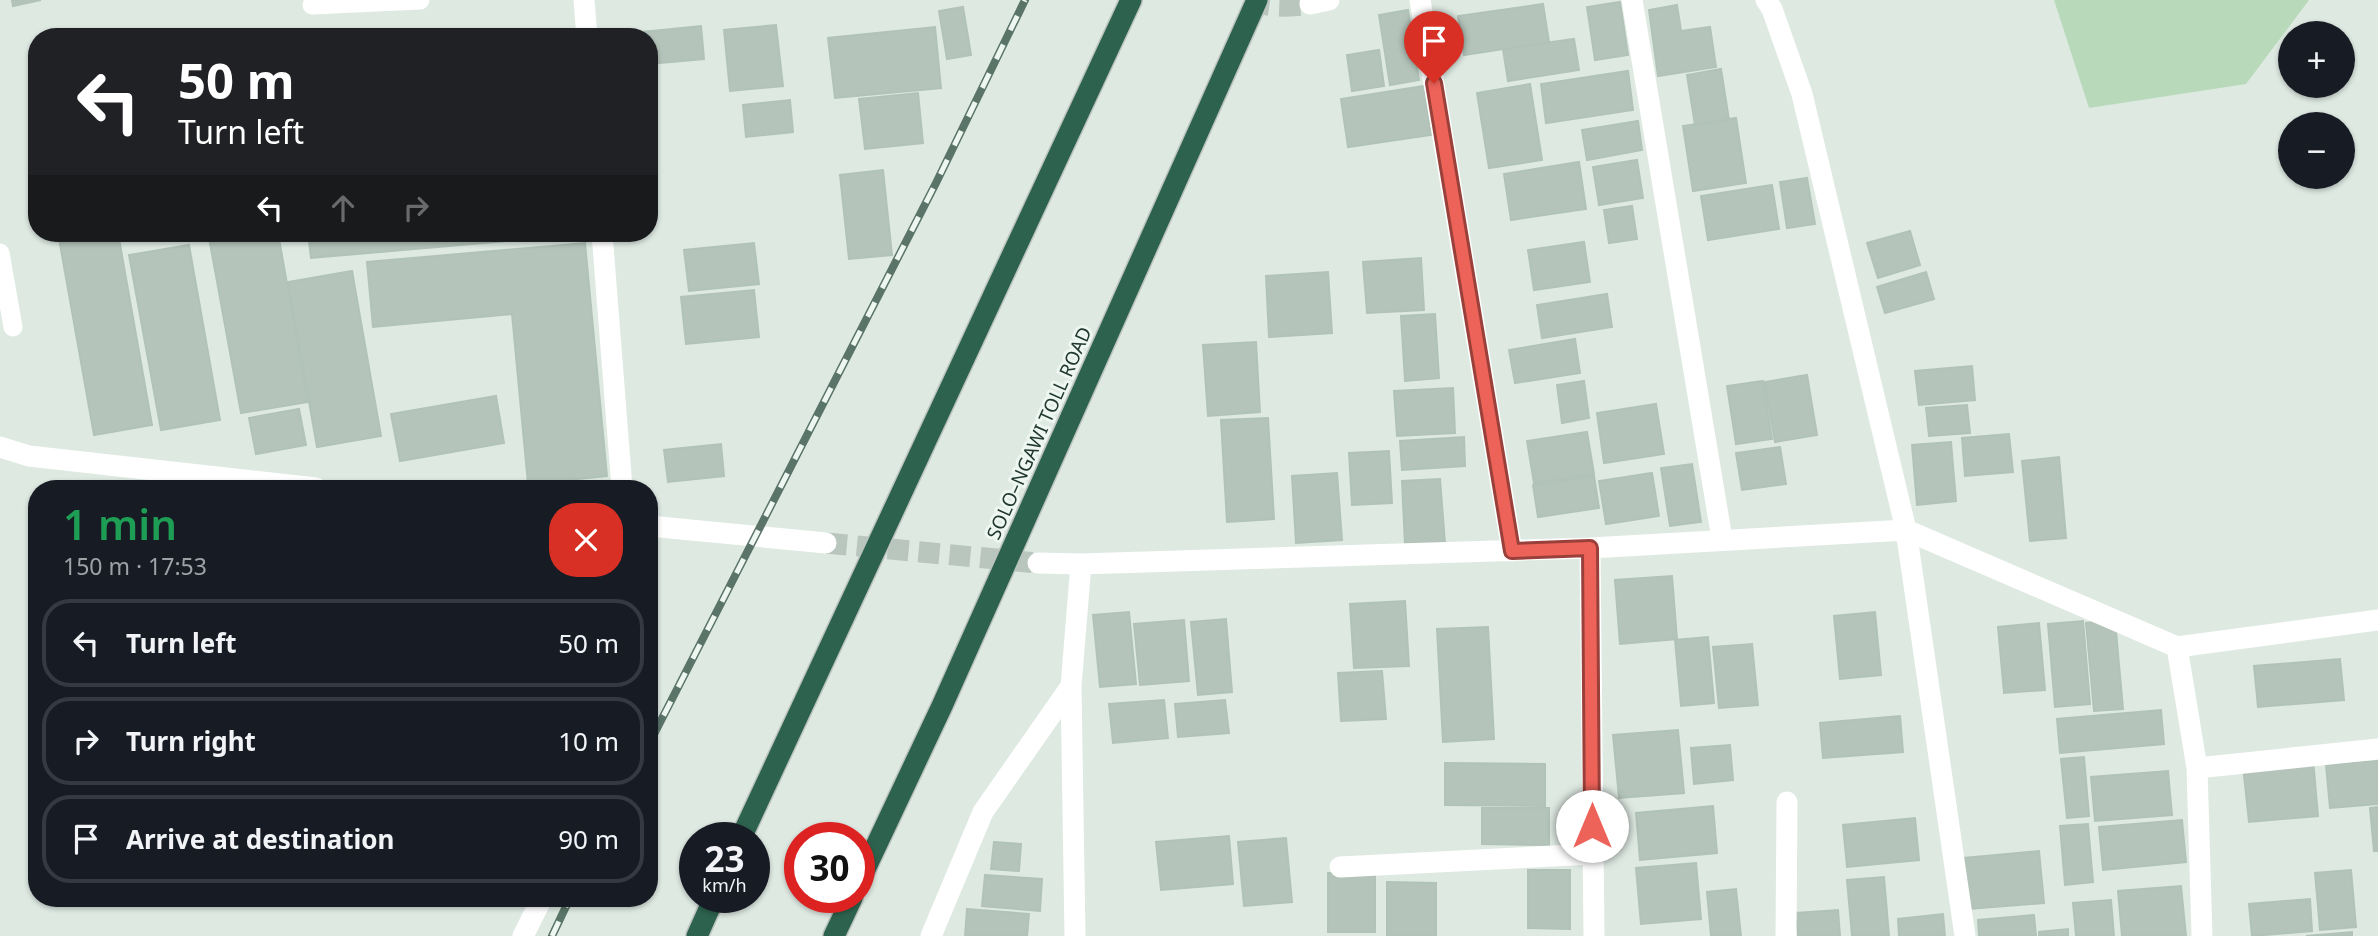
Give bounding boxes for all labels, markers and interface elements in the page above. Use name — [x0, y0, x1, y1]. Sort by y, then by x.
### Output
pin — [1404, 11, 1464, 83]
map controls — [2278, 21, 2355, 189]
button: + — [2278, 21, 2355, 98]
icon: arrive — [1415, 22, 1453, 60]
text: 50 m — [178, 47, 295, 113]
icon: left — [63, 56, 154, 147]
text: Turn left — [178, 110, 304, 153]
button: − — [2278, 112, 2355, 189]
icon: left — [251, 189, 289, 227]
icon: ahead — [324, 189, 362, 227]
icon: right — [397, 189, 435, 227]
street label: SOLO–NGAWI TOLL ROAD — [980, 323, 1098, 543]
text: 1 min — [63, 495, 177, 552]
button: close — [549, 503, 623, 577]
text: 150 m · 17:53 — [63, 550, 207, 582]
icon: left — [67, 624, 105, 662]
text: Turn left — [126, 625, 237, 661]
text: 50 m — [558, 625, 619, 661]
icon: right — [67, 722, 105, 760]
text: Turn right — [126, 723, 256, 759]
text: 10 m — [558, 723, 619, 759]
position arrow — [1555, 789, 1629, 863]
icon: arrive — [67, 820, 105, 858]
text: Arrive at destination — [126, 821, 395, 857]
text: 90 m — [558, 821, 619, 857]
speed limit sign: 30 — [784, 822, 875, 913]
text: 23 — [704, 835, 745, 882]
text: km/h — [702, 873, 747, 897]

